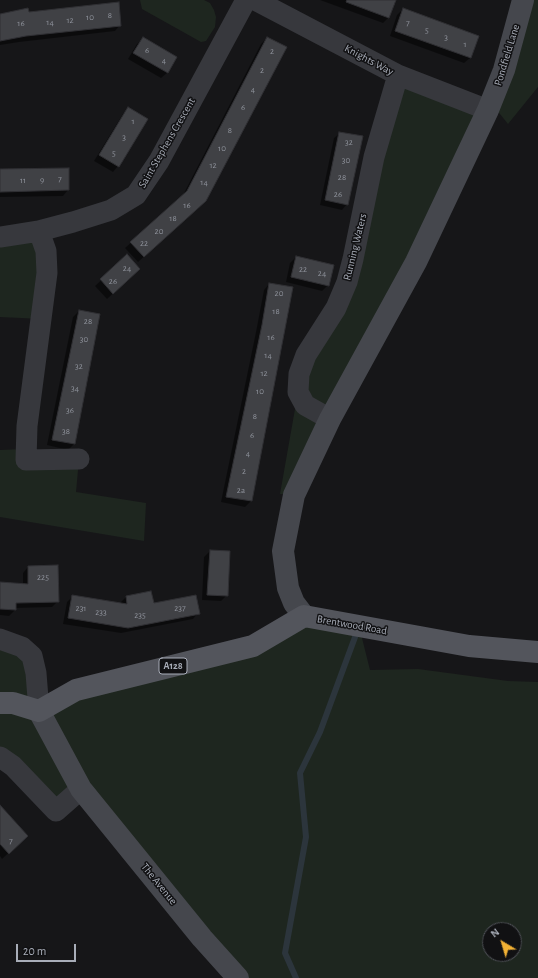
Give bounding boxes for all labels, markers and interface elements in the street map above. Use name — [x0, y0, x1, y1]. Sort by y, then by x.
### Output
house number: 8 — [108, 10, 112, 20]
house number: 10 — [86, 12, 94, 22]
house number: 12 — [66, 15, 74, 25]
house number: 14 — [46, 17, 54, 27]
house number: 16 — [17, 18, 25, 28]
house number: 7 — [406, 18, 410, 28]
street label: Pondfield Lane — [491, 23, 523, 87]
house number: 5 — [425, 25, 429, 35]
house number: 3 — [444, 32, 448, 42]
house number: 1 — [463, 39, 467, 49]
street label: Knights Way — [342, 42, 396, 78]
house number: 6 — [145, 45, 149, 55]
house number: 2 — [270, 46, 274, 56]
house number: 4 — [162, 55, 166, 65]
house number: 2 — [260, 65, 264, 75]
house number: 4 — [251, 84, 255, 94]
street label: Saint Stephens Crescent — [136, 96, 198, 190]
house number: 6 — [241, 102, 245, 112]
house number: 1 — [131, 116, 135, 126]
house number: 8 — [228, 125, 232, 135]
house number: 3 — [122, 132, 126, 142]
house number: 32 — [345, 137, 353, 147]
house number: 10 — [218, 143, 226, 153]
house number: 5 — [112, 148, 116, 158]
house number: 30 — [342, 155, 350, 165]
house number: 12 — [209, 160, 217, 170]
house number: 28 — [338, 172, 346, 182]
house number: 7 — [58, 174, 62, 184]
house number: 11 — [20, 175, 26, 185]
house number: 9 — [40, 175, 44, 185]
house number: 14 — [200, 177, 208, 187]
house number: 26 — [334, 189, 342, 199]
house number: 16 — [183, 200, 191, 210]
street label: Running Waters — [340, 212, 370, 282]
house number: 18 — [169, 213, 177, 223]
house number: 20 — [155, 226, 163, 236]
house number: 22 — [140, 238, 148, 248]
house number: 24 — [123, 263, 131, 273]
house number: 22 — [299, 264, 307, 274]
house number: 24 — [318, 268, 326, 278]
house number: 26 — [109, 276, 117, 286]
house number: 20 — [275, 288, 283, 298]
house number: 18 — [272, 306, 280, 316]
house number: 28 — [84, 316, 92, 326]
house number: 16 — [267, 332, 275, 342]
house number: 30 — [80, 334, 88, 344]
house number: 14 — [264, 350, 272, 360]
house number: 32 — [75, 361, 83, 371]
house number: 12 — [260, 368, 268, 378]
house number: 34 — [71, 383, 79, 393]
house number: 10 — [256, 386, 264, 396]
house number: 36 — [66, 405, 74, 415]
house number: 8 — [253, 411, 257, 421]
house number: 38 — [62, 426, 70, 436]
house number: 6 — [250, 430, 254, 440]
house number: 4 — [246, 448, 250, 458]
house number: 2 — [242, 466, 246, 476]
house number: 2a — [237, 485, 245, 495]
house number: 225 — [37, 572, 49, 582]
house number: 231 — [76, 603, 86, 613]
house number: 237 — [174, 603, 186, 613]
house number: 233 — [95, 607, 107, 617]
house number: 235 — [134, 610, 146, 620]
street label: Brentwood Road — [316, 612, 388, 638]
road number: A128 — [159, 658, 187, 674]
house number: 7 — [9, 836, 13, 846]
street label: The Avenue — [138, 860, 180, 908]
north arrow — [482, 922, 522, 962]
text: N — [489, 926, 501, 940]
scale bar — [18, 936, 78, 962]
text: 20 m — [23, 945, 46, 957]

